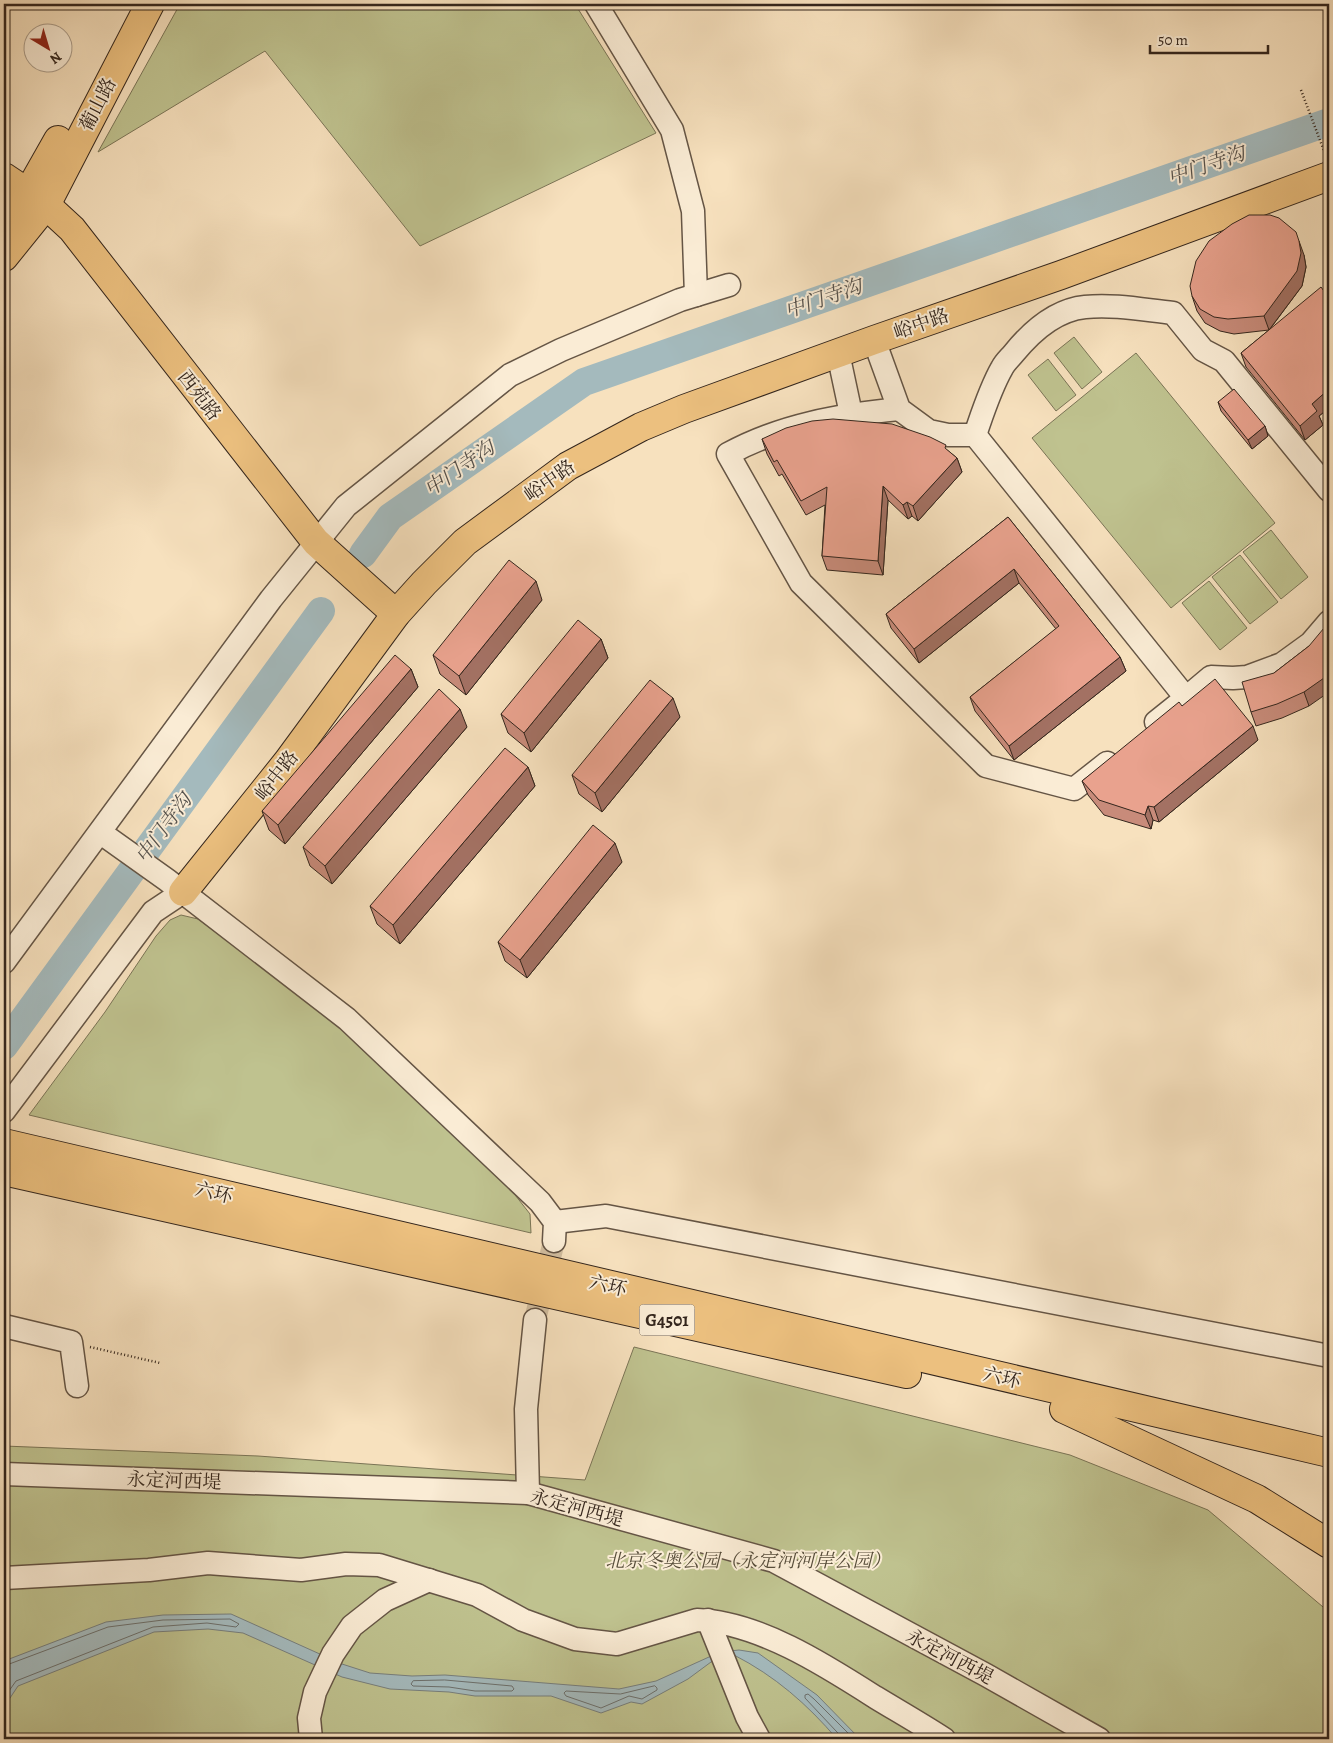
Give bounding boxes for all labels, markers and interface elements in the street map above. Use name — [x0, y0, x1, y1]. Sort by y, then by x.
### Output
north arrow — [22, 22, 72, 72]
scale bar — [1150, 22, 1268, 54]
text: 50 m — [1158, 30, 1188, 50]
text: N — [46, 47, 66, 68]
street label: 葡山路 — [73, 73, 122, 136]
water label: 中门寺沟 — [1164, 139, 1251, 191]
water label: 中门寺沟 — [781, 272, 868, 324]
street label: 峪中路 — [890, 302, 953, 346]
street label: 西苑路 — [171, 365, 227, 426]
water label: 中门寺沟 — [419, 433, 502, 502]
street label: 峪中路 — [519, 454, 580, 508]
street label: 峪中路 — [249, 745, 305, 806]
water label: 中门寺沟 — [129, 786, 200, 869]
street label: 六环 — [192, 1176, 235, 1210]
street label: 六环 — [586, 1269, 629, 1303]
road number: G4501 — [640, 1304, 694, 1336]
street label: 六环 — [980, 1361, 1023, 1395]
street label: 永定河西堤 — [126, 1466, 222, 1496]
street label: 永定河西堤 — [527, 1483, 626, 1533]
park label: 北京冬奥公园（永定河河岸公园） — [605, 1548, 891, 1574]
street label: 永定河西堤 — [901, 1623, 998, 1691]

